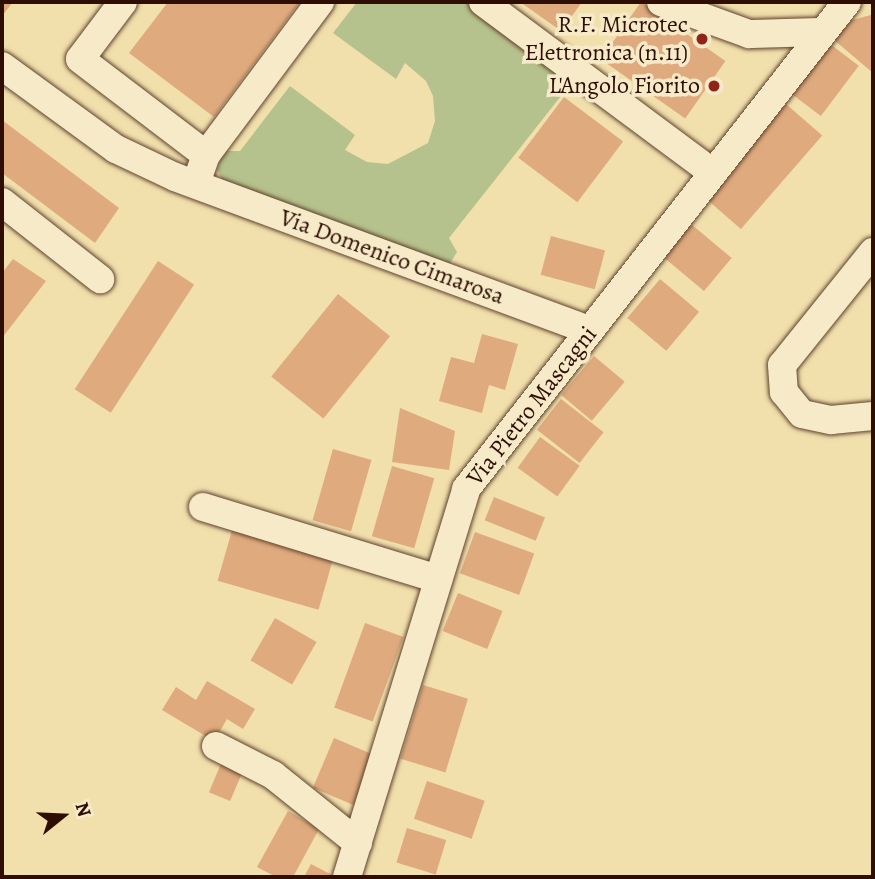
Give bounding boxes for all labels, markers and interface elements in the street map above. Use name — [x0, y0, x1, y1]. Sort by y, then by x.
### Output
place label: R.F. Microtec Elettronica (n.11) — [525, 11, 688, 67]
marker: R.F. Microtec Elettronica (n.11) — [694, 31, 710, 47]
place label: L'Angolo Fiorito — [549, 72, 700, 100]
marker: L'Angolo Fiorito — [706, 78, 722, 94]
street label: Via Domenico Cimarosa — [276, 203, 508, 311]
street label: Via Pietro Mascagni — [461, 321, 603, 491]
north arrow — [28, 781, 98, 851]
text: N — [68, 799, 97, 820]

